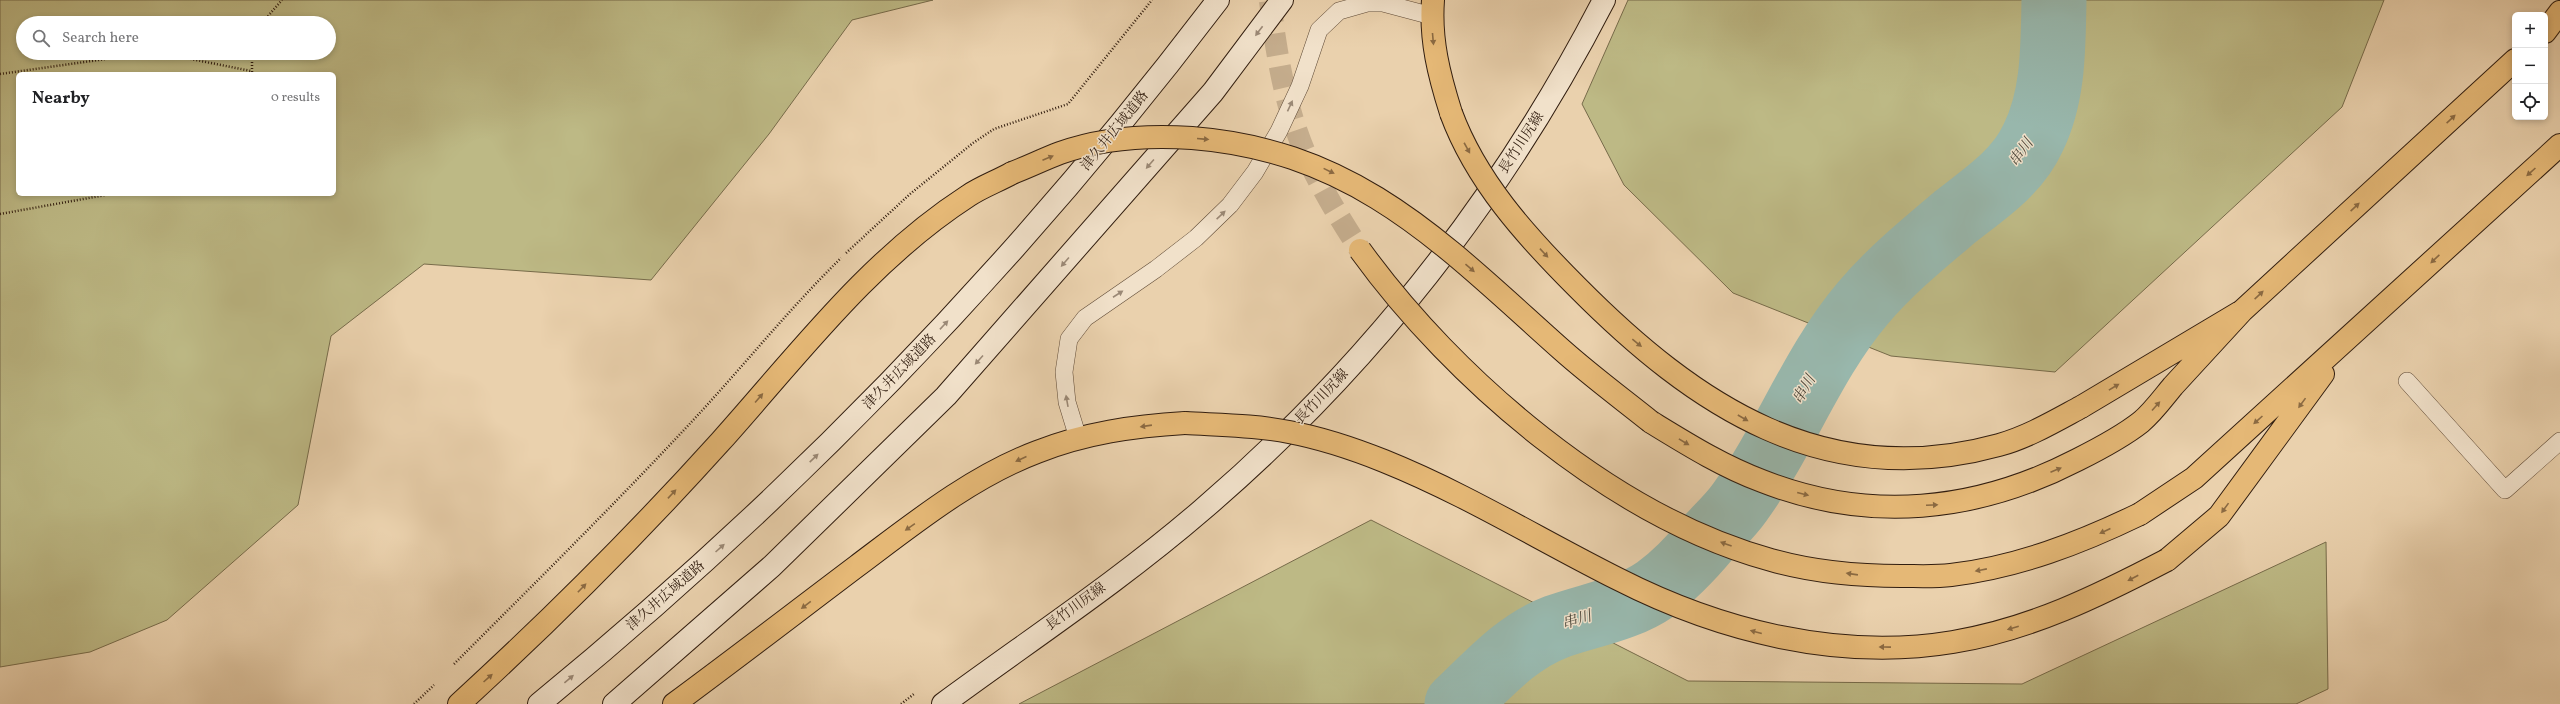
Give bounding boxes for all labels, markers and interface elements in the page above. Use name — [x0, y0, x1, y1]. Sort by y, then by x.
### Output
map controls — [2512, 12, 2548, 120]
button: + — [2512, 12, 2548, 48]
search box — [16, 16, 336, 60]
one-way arrow — [1255, 26, 1263, 37]
icon: search — [30, 27, 52, 49]
text: Search here — [62, 28, 139, 49]
one-way arrow — [1430, 33, 1436, 45]
button: − — [2512, 48, 2548, 84]
button: locate — [2512, 84, 2548, 120]
text: Nearby — [32, 87, 90, 110]
street label: 津久井広域道路 — [1077, 87, 1153, 175]
text: 0 results — [271, 89, 320, 107]
one-way arrow — [1287, 100, 1293, 111]
street label: 長竹川尻線 — [1495, 108, 1549, 178]
one-way arrow — [2446, 115, 2455, 124]
water label: 串川 — [2005, 133, 2040, 171]
one-way arrow — [1197, 136, 1209, 143]
one-way arrow — [1464, 142, 1471, 154]
one-way arrow — [1043, 155, 1054, 161]
one-way arrow — [1146, 159, 1155, 170]
one-way arrow — [2526, 167, 2536, 176]
one-way arrow — [1323, 168, 1335, 174]
one-way arrow — [2350, 202, 2360, 212]
one-way arrow — [1216, 210, 1226, 219]
one-way arrow — [1539, 248, 1548, 258]
one-way arrow — [2430, 255, 2441, 264]
one-way arrow — [1060, 257, 1069, 267]
one-way arrow — [1465, 263, 1476, 272]
one-way arrow — [1113, 290, 1123, 298]
one-way arrow — [2254, 290, 2264, 300]
one-way arrow — [939, 320, 949, 330]
street label: 津久井広域道路 — [859, 330, 941, 414]
one-way arrow — [1632, 338, 1643, 347]
one-way arrow — [974, 354, 983, 365]
street label: 長竹川尻線 — [1291, 365, 1353, 429]
water label: 串川 — [1788, 370, 1823, 408]
one-way arrow — [2109, 383, 2119, 391]
one-way arrow — [754, 393, 764, 403]
one-way arrow — [1064, 395, 1070, 407]
one-way arrow — [2298, 398, 2306, 409]
one-way arrow — [2151, 401, 2160, 411]
one-way arrow — [1737, 414, 1749, 421]
one-way arrow — [2253, 415, 2263, 425]
one-way arrow — [1140, 423, 1152, 429]
one-way arrow — [1678, 439, 1690, 446]
one-way arrow — [809, 454, 819, 463]
one-way arrow — [1015, 456, 1026, 462]
one-way arrow — [2051, 467, 2063, 473]
one-way arrow — [667, 490, 676, 499]
one-way arrow — [1797, 492, 1809, 498]
one-way arrow — [1926, 502, 1939, 508]
one-way arrow — [2221, 503, 2229, 513]
one-way arrow — [905, 523, 916, 531]
one-way arrow — [2099, 528, 2111, 534]
one-way arrow — [1719, 541, 1731, 547]
one-way arrow — [715, 543, 725, 553]
street label: 津久井広域道路 — [623, 557, 709, 635]
one-way arrow — [1975, 567, 1987, 573]
one-way arrow — [1846, 571, 1858, 577]
one-way arrow — [2127, 575, 2138, 581]
street label: 長竹川尻線 — [1042, 579, 1110, 635]
one-way arrow — [577, 583, 587, 593]
one-way arrow — [801, 600, 811, 608]
water label: 串川 — [1560, 606, 1596, 635]
one-way arrow — [2007, 625, 2019, 631]
one-way arrow — [1750, 629, 1762, 635]
one-way arrow — [1878, 644, 1891, 650]
one-way arrow — [483, 673, 493, 682]
one-way arrow — [564, 675, 575, 684]

